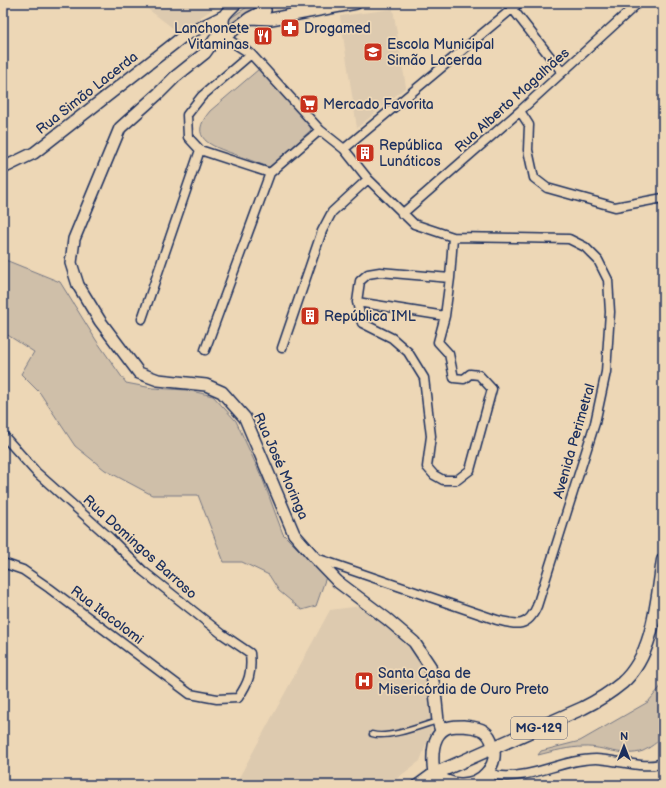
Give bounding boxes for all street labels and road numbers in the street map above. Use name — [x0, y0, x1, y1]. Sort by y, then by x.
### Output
street label: Rua Alberto Magalhães — [451, 44, 573, 156]
street label: Rua Simão Lacerda — [33, 48, 141, 138]
street label: Avenida Perimetral — [549, 382, 599, 500]
street label: Rua José Moringa — [250, 410, 312, 522]
street label: Rua Domingos Barroso — [80, 491, 200, 603]
street label: Rua Itacolomi — [67, 582, 147, 648]
road number: MG-129 — [511, 717, 567, 739]

